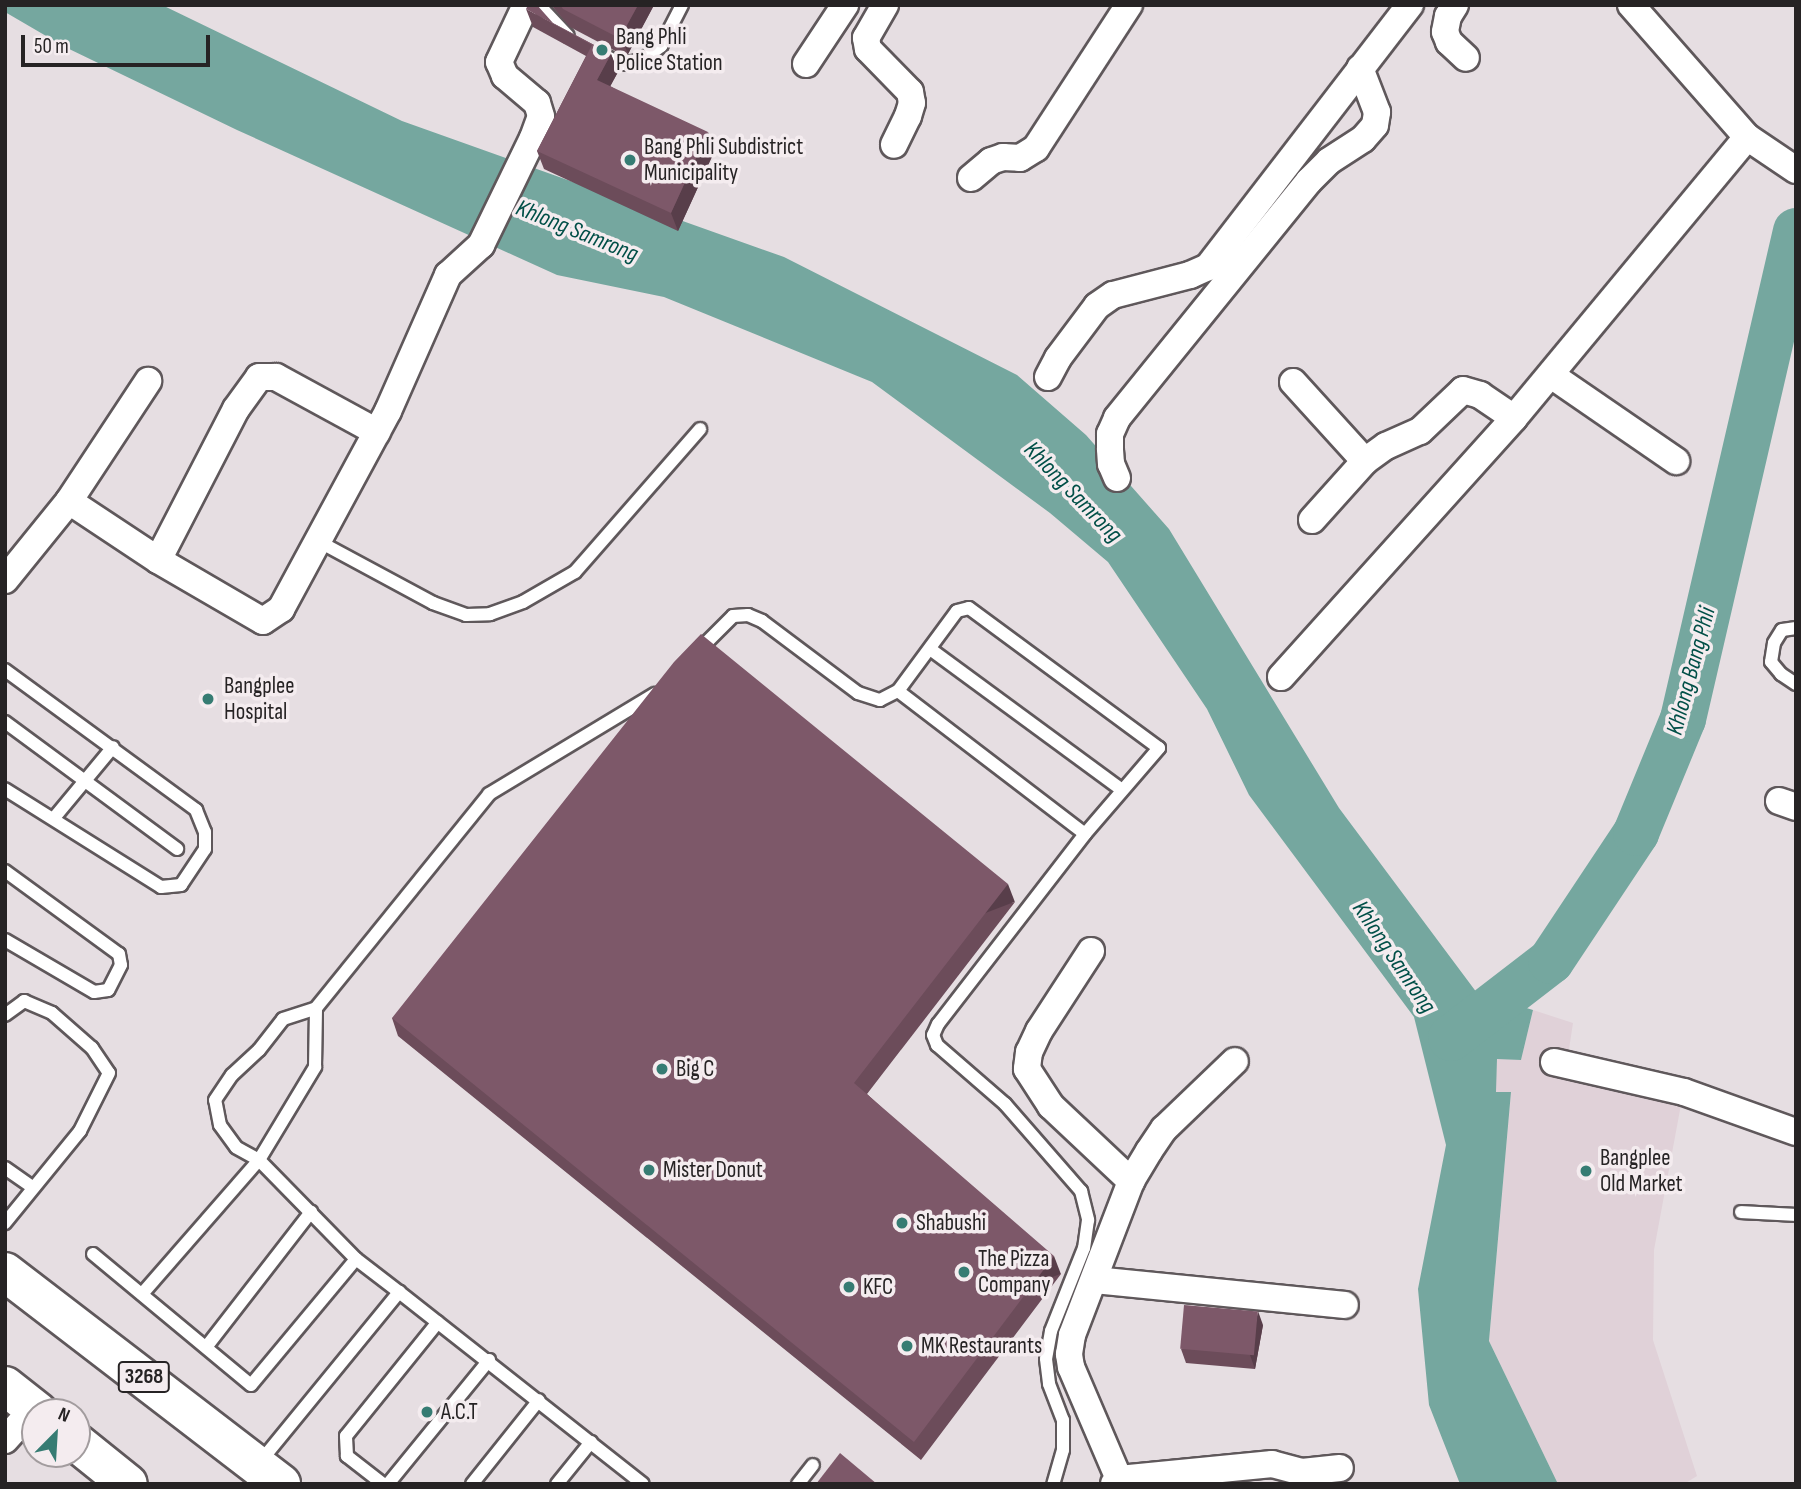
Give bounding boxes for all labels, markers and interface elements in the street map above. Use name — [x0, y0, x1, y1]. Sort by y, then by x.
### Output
scale bar — [24, 21, 214, 65]
place label: Bang Phli Police Station — [616, 23, 723, 77]
text: 50 m — [34, 34, 69, 59]
marker: Bang Phli Police Station — [594, 42, 610, 58]
place label: Bang Phli Subdistrict Municipality — [644, 133, 803, 187]
marker: Bang Phli Subdistrict Municipality — [622, 152, 638, 168]
water label: Khlong Samrong — [512, 193, 642, 269]
water label: Khlong Samrong — [1018, 436, 1128, 548]
water label: Khlong Bang Phli — [1660, 604, 1722, 738]
place label: Bangplee Hospital — [224, 672, 294, 726]
marker: Bangplee Hospital — [198, 689, 218, 709]
water label: Khlong Samrong — [1346, 895, 1442, 1019]
place label: Big C — [676, 1055, 715, 1083]
marker: Big C — [654, 1061, 670, 1077]
place label: Bangplee Old Market — [1600, 1144, 1683, 1198]
place label: Mister Donut — [663, 1156, 763, 1184]
marker: Mister Donut — [641, 1162, 657, 1178]
marker: Bangplee Old Market — [1578, 1163, 1594, 1179]
place label: Shabushi — [916, 1209, 986, 1237]
marker: Shabushi — [894, 1215, 910, 1231]
place label: The Pizza Company — [978, 1245, 1050, 1299]
marker: The Pizza Company — [956, 1264, 972, 1280]
place label: KFC — [863, 1273, 893, 1301]
marker: KFC — [841, 1279, 857, 1295]
place label: MK Restaurants — [921, 1332, 1042, 1360]
marker: MK Restaurants — [899, 1338, 915, 1354]
road number: 3268 — [118, 1360, 170, 1394]
north arrow — [21, 1398, 91, 1468]
place label: A.C.T — [441, 1398, 478, 1426]
text: N — [55, 1403, 73, 1428]
marker: A.C.T — [419, 1404, 435, 1420]

